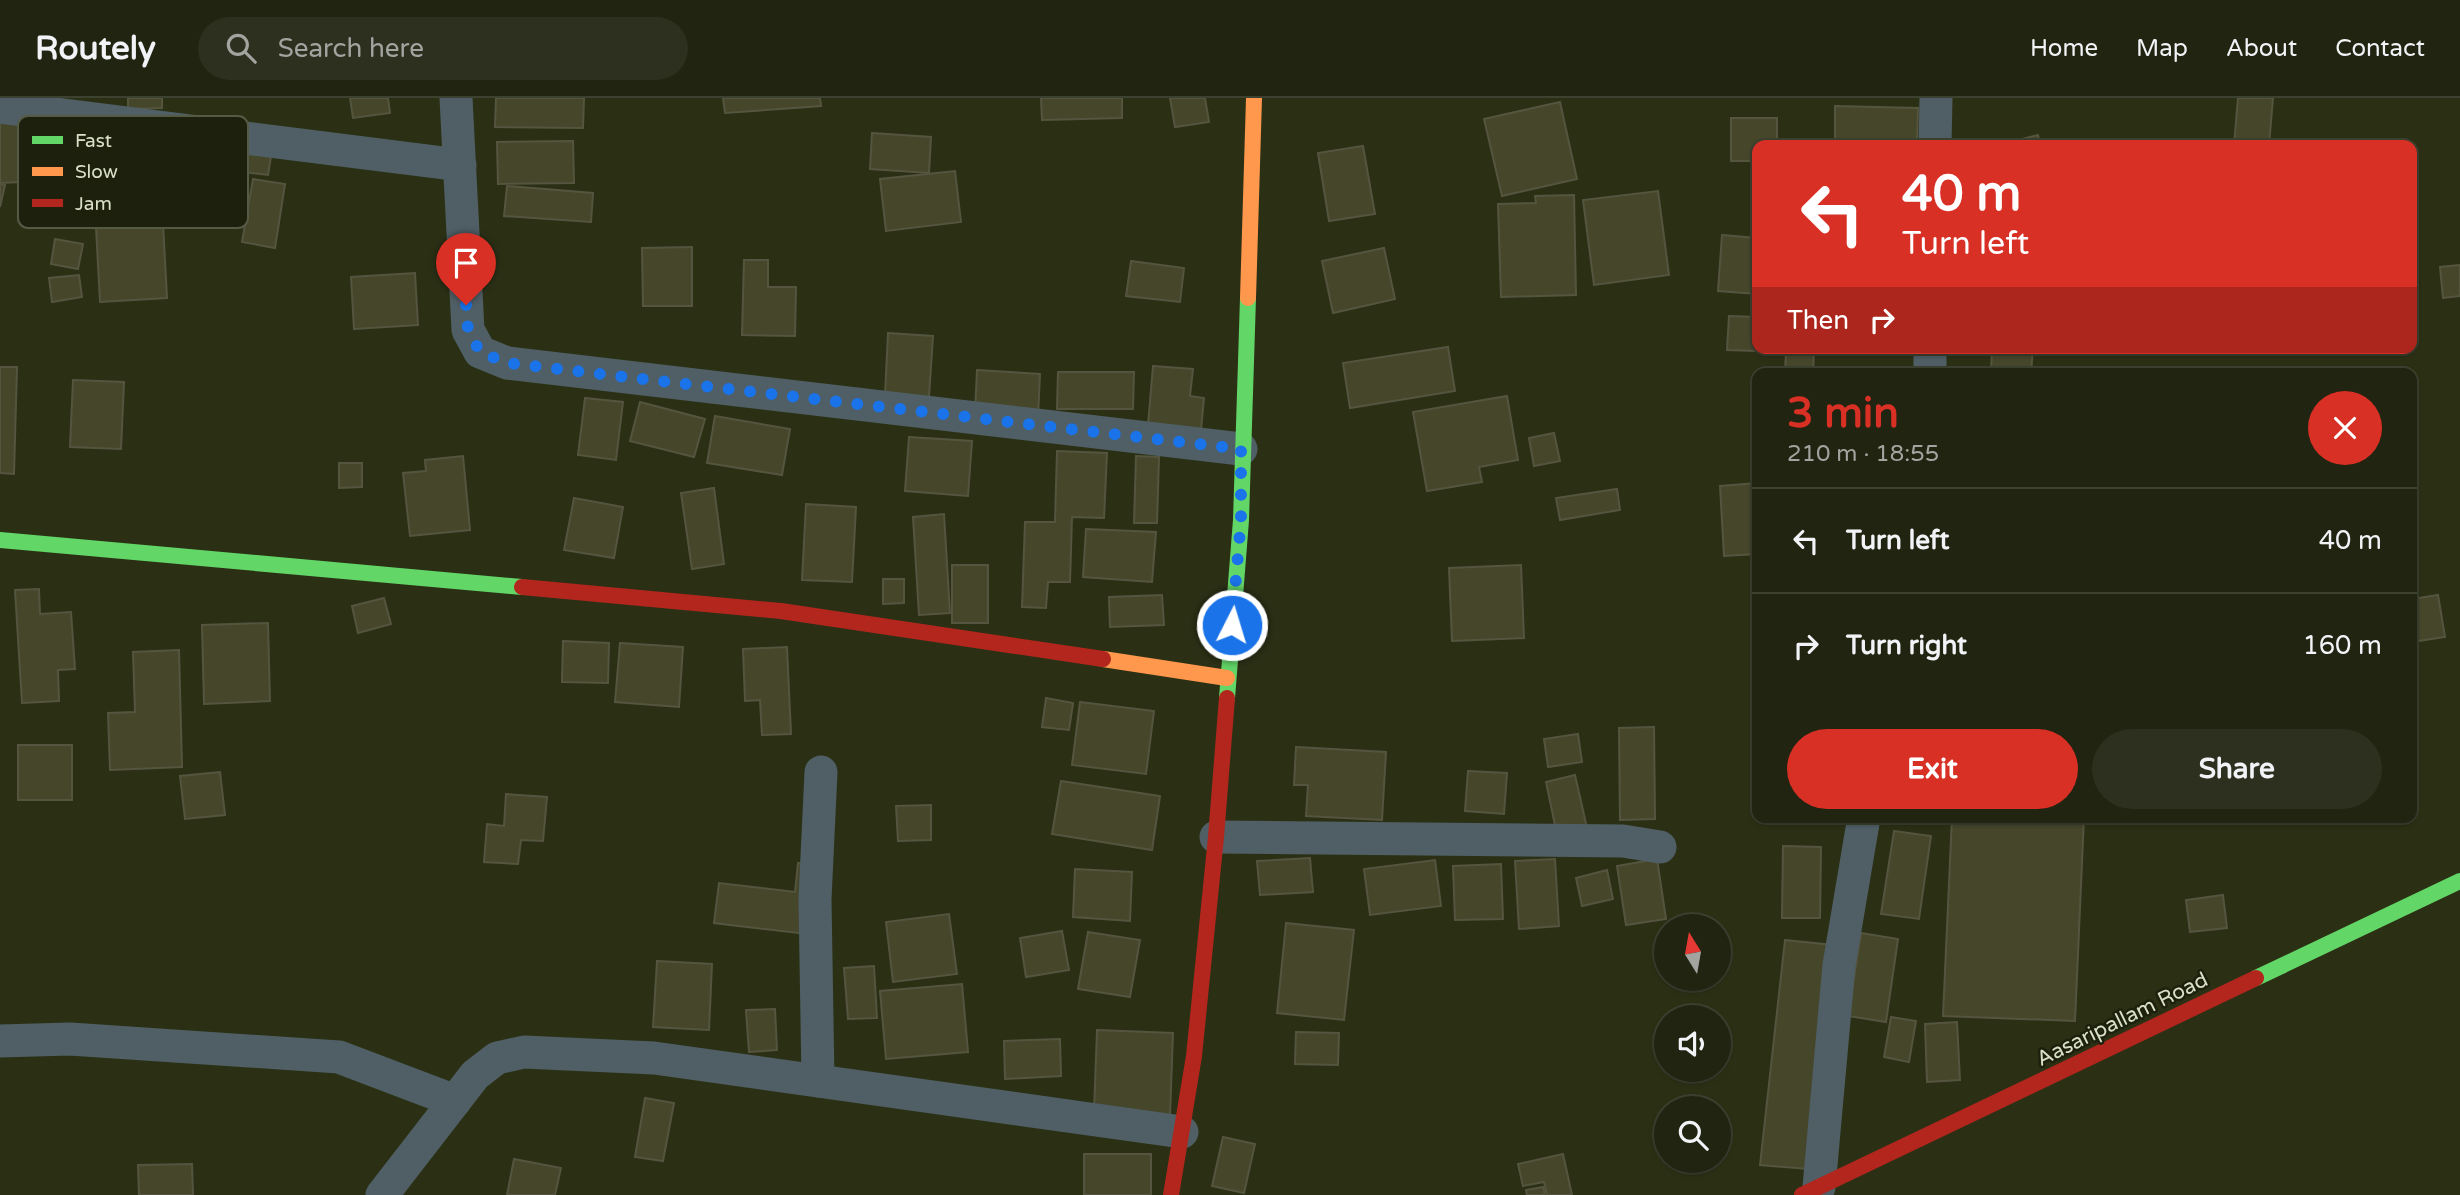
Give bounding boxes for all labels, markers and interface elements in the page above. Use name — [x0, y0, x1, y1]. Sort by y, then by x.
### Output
search box — [198, 17, 688, 80]
text: Routely — [35, 29, 156, 68]
icon: search — [222, 29, 260, 67]
text: Search here — [278, 33, 424, 64]
text: Home — [2030, 34, 2098, 63]
text: Map — [2136, 34, 2188, 63]
text: About — [2226, 34, 2297, 63]
text: Contact — [2335, 34, 2425, 63]
legend — [18, 116, 248, 228]
text: Fast — [75, 130, 112, 152]
text: Slow — [75, 161, 118, 183]
text: 40 m — [1902, 165, 2021, 224]
icon: left — [1787, 168, 1878, 259]
text: Jam — [75, 193, 112, 215]
text: Turn left — [1902, 225, 2029, 263]
pin — [436, 233, 496, 305]
icon: arrive — [447, 244, 485, 282]
icon: right — [1863, 301, 1901, 339]
text: Then — [1787, 305, 1849, 336]
text: 3 min — [1787, 388, 1899, 439]
button: close — [2308, 391, 2382, 465]
text: 210 m · 18:55 — [1787, 440, 1939, 468]
icon: left — [1787, 522, 1825, 560]
text: Turn left — [1846, 525, 1949, 556]
text: 40 m — [2319, 525, 2382, 556]
position arrow — [1195, 588, 1269, 662]
icon: right — [1787, 627, 1825, 665]
text: Turn right — [1846, 630, 1967, 661]
text: 160 m — [2302, 630, 2382, 661]
button: Exit — [1787, 729, 2078, 809]
button: Share — [2092, 729, 2382, 809]
north arrow — [1654, 914, 1731, 990]
map controls — [1654, 914, 1731, 1173]
street label: Aasaripallam Road — [2032, 967, 2212, 1072]
button: sound — [1654, 1005, 1731, 1082]
button: search — [1654, 1096, 1731, 1173]

